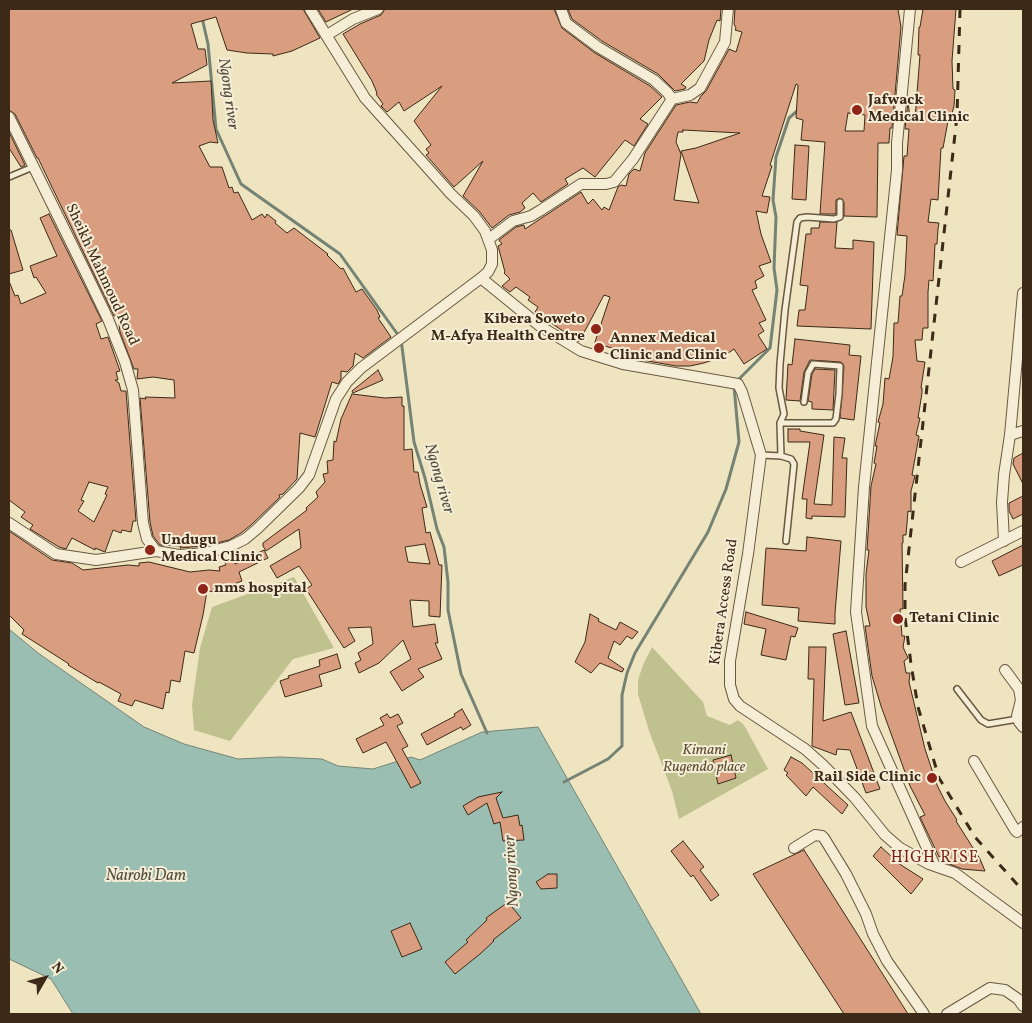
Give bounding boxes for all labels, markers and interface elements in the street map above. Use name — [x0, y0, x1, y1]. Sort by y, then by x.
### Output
water label: Ngong river — [212, 57, 242, 131]
place label: Jafwack Medical Clinic — [868, 92, 969, 127]
marker: Jafwack Medical Clinic — [850, 103, 864, 117]
street label: Sheikh Mahmoud Road — [60, 201, 142, 349]
place label: Kibera Soweto M-Afya Health Centre — [431, 311, 585, 346]
marker: Kibera Soweto M-Afya Health Centre — [589, 322, 603, 336]
place label: Annex Medical Clinic and Clinic — [610, 330, 727, 365]
marker: Annex Medical Clinic and Clinic — [592, 341, 606, 355]
water label: Ngong river — [419, 442, 457, 516]
place label: Undugu Medical Clinic — [161, 532, 262, 567]
street label: Kibera Access Road — [707, 538, 743, 666]
marker: Undugu Medical Clinic — [143, 543, 157, 557]
place label: nms hospital — [214, 580, 307, 598]
marker: nms hospital — [196, 582, 210, 596]
place label: Tetani Clinic — [909, 610, 999, 628]
marker: Tetani Clinic — [891, 612, 905, 626]
park label: Kimani Rugendo place — [663, 742, 745, 777]
place label: Rail Side Clinic — [814, 769, 921, 787]
marker: Rail Side Clinic — [925, 771, 939, 785]
water label: Ngong river — [502, 834, 524, 908]
district label: HIGH RISE — [890, 849, 980, 869]
water label: Nairobi Dam — [106, 867, 186, 887]
north arrow — [20, 953, 70, 1003]
text: N — [47, 959, 68, 978]

